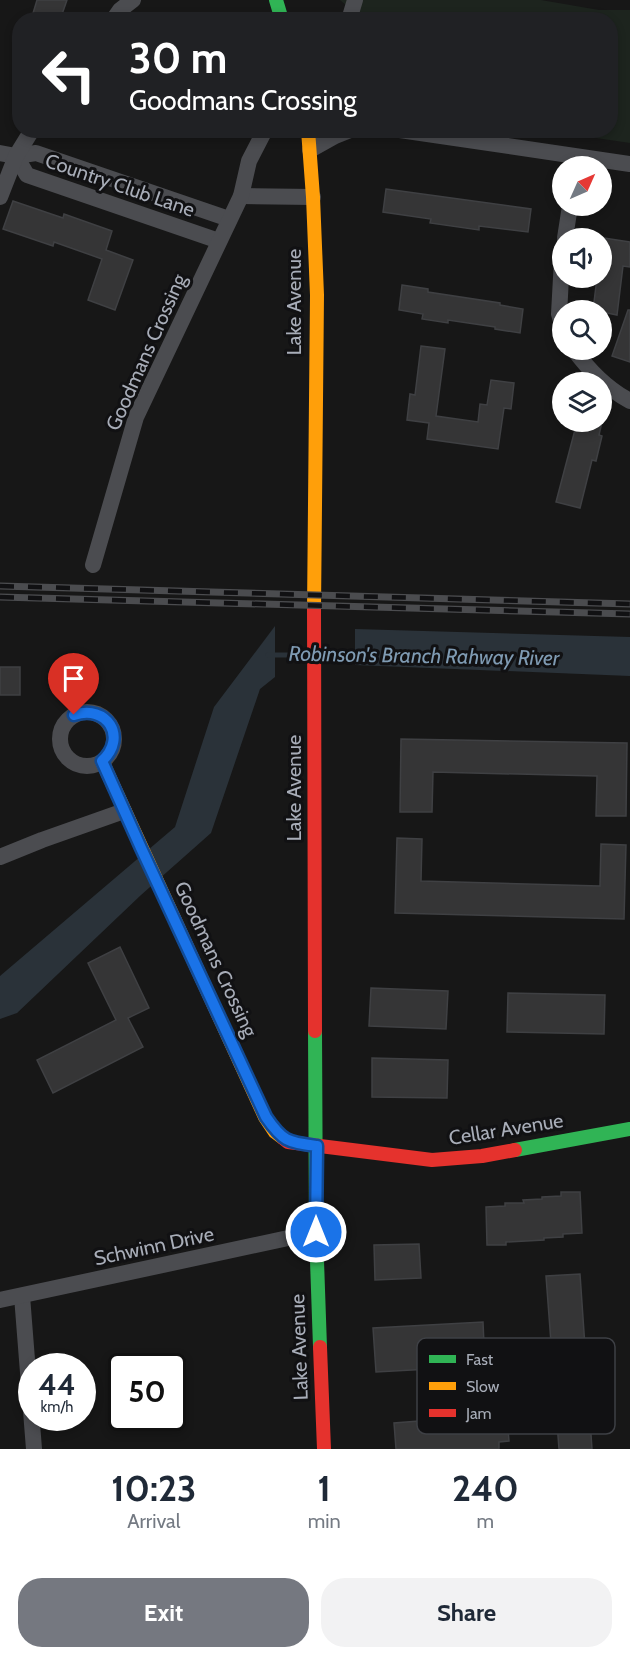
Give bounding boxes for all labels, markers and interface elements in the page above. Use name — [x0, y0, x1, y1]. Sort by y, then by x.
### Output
text: 30 m — [129, 32, 227, 84]
icon: left — [30, 36, 108, 114]
text: Goodmans Crossing — [129, 84, 357, 117]
street label: Country Club Lane — [42, 148, 198, 222]
north arrow — [552, 156, 612, 216]
map controls — [552, 156, 612, 432]
button: sound — [552, 228, 612, 288]
street label: Lake Avenue — [282, 249, 306, 355]
street label: Goodmans Crossing — [101, 269, 192, 434]
button: search — [552, 300, 612, 360]
button: layers — [552, 372, 612, 432]
water label: Robinson's Branch Rahway River — [289, 641, 561, 670]
pin — [48, 653, 99, 715]
icon: arrive — [57, 662, 90, 695]
street label: Lake Avenue — [282, 735, 306, 841]
street label: Goodmans Crossing — [169, 877, 263, 1041]
street label: Cellar Avenue — [447, 1108, 565, 1150]
position arrow — [284, 1200, 348, 1264]
street label: Schwinn Drive — [92, 1222, 216, 1270]
street label: Lake Avenue — [285, 1293, 313, 1401]
legend — [417, 1338, 615, 1434]
text: Fast — [466, 1350, 494, 1369]
speed limit sign: 50 — [108, 1353, 186, 1431]
text: 44 — [38, 1366, 76, 1403]
text: Slow — [466, 1377, 500, 1396]
text: km/h — [41, 1398, 73, 1416]
text: Jam — [465, 1404, 492, 1423]
text: 10:23 — [111, 1466, 196, 1510]
text: 1 — [318, 1466, 331, 1510]
text: 240 — [452, 1466, 519, 1510]
text: Arrival — [127, 1509, 180, 1533]
text: min — [308, 1509, 341, 1533]
text: m — [477, 1509, 494, 1533]
button: Exit — [18, 1578, 309, 1647]
button: Share — [321, 1578, 612, 1647]

